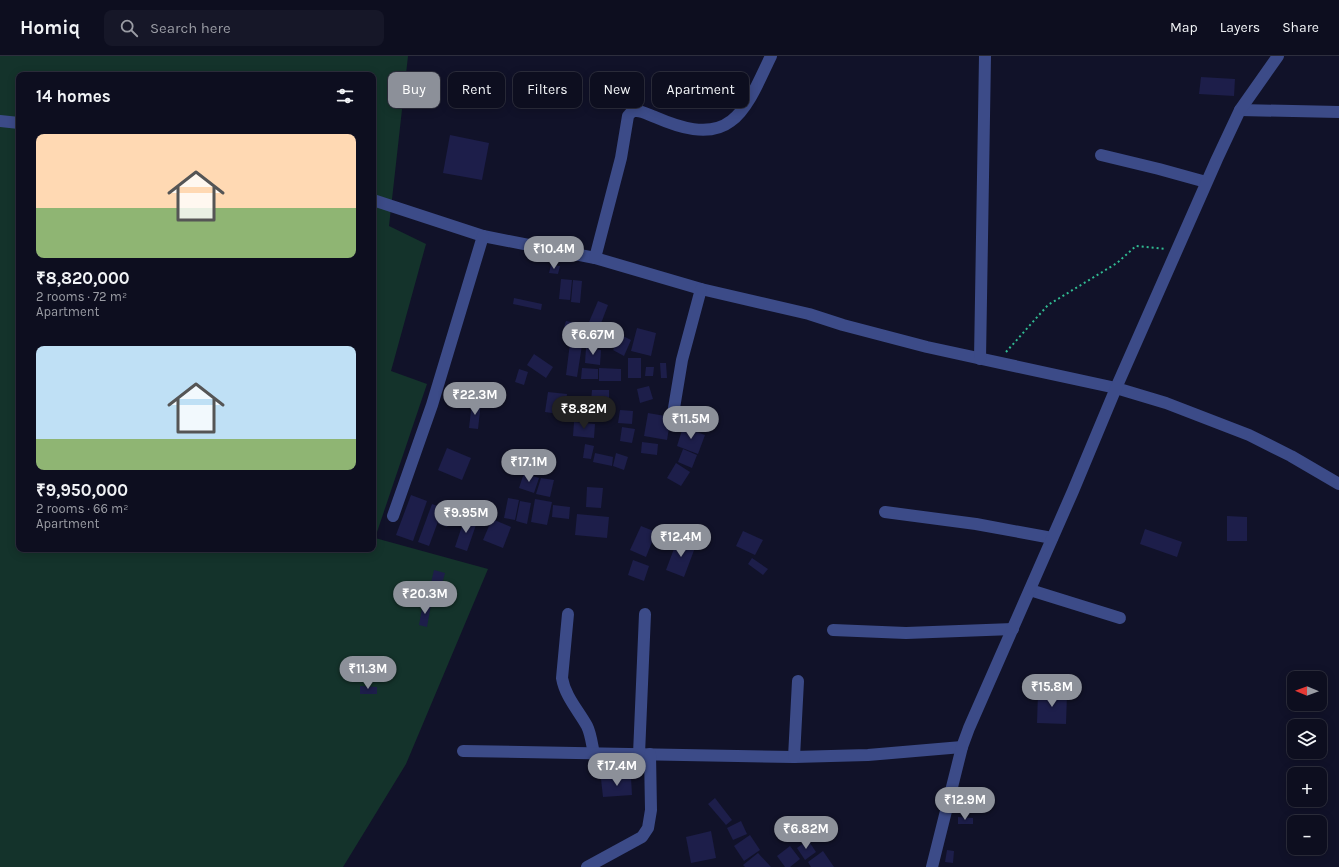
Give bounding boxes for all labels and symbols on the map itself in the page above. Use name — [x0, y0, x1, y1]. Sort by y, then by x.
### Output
pin: ₹10.4M — [521, 236, 587, 270]
pin: ₹6.67M — [560, 322, 626, 356]
pin: ₹22.3M — [442, 382, 508, 416]
pin: ₹8.82M — [551, 396, 617, 430]
pin: ₹11.5M — [658, 406, 724, 440]
pin: ₹17.1M — [496, 449, 562, 483]
pin: ₹9.95M — [433, 500, 499, 534]
pin: ₹12.4M — [648, 524, 714, 558]
pin: ₹20.3M — [392, 581, 458, 615]
pin: ₹11.3M — [335, 656, 401, 690]
north arrow — [1287, 671, 1327, 711]
pin: ₹15.8M — [1019, 674, 1085, 708]
pin: ₹17.4M — [584, 753, 650, 787]
pin: ₹12.9M — [932, 787, 998, 821]
pin: ₹6.82M — [773, 816, 839, 850]

